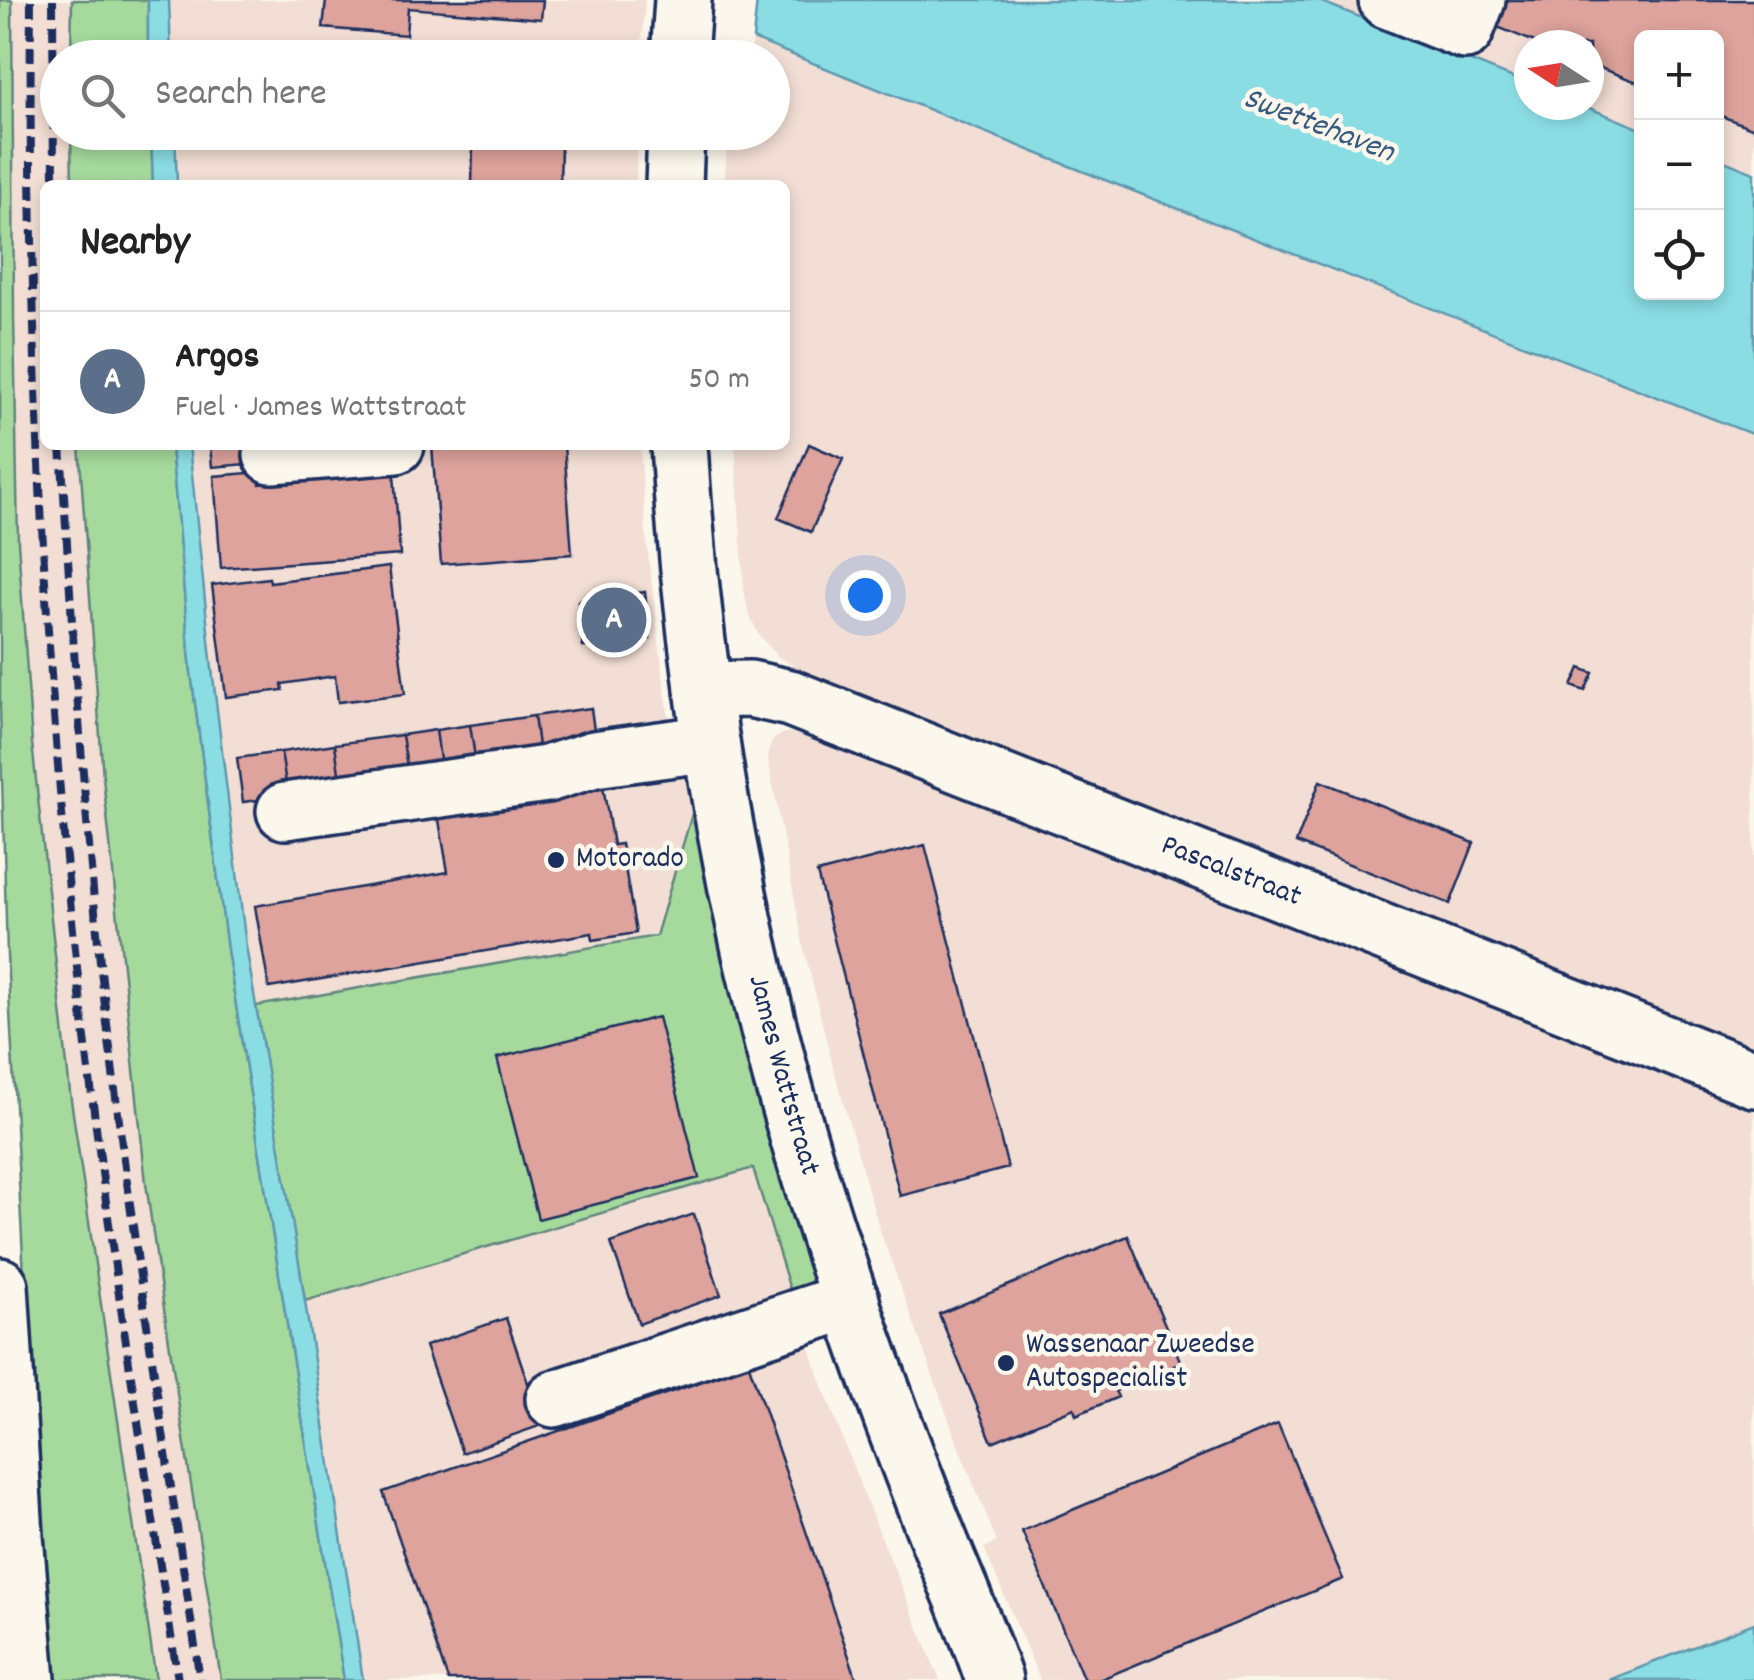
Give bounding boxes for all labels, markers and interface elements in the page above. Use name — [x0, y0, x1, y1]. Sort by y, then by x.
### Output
north arrow — [1514, 30, 1604, 120]
map controls — [1634, 30, 1724, 300]
button: + — [1634, 30, 1724, 120]
search box — [40, 40, 790, 150]
icon: search — [75, 68, 130, 123]
text: Search here — [155, 68, 327, 123]
water label: Swettehaven — [1236, 77, 1401, 177]
button: − — [1634, 120, 1724, 210]
button: locate — [1634, 210, 1724, 300]
text: Nearby — [80, 215, 190, 275]
text: Argos — [175, 331, 259, 386]
text: A — [104, 358, 121, 404]
text: 50 m — [688, 358, 750, 404]
text: Fuel · James Wattstraat — [175, 386, 466, 432]
your location — [840, 570, 891, 621]
pin: A — [582, 582, 646, 658]
street label: Pascalstraat — [1154, 825, 1307, 919]
place label: Motorado — [576, 839, 684, 882]
marker: Motorado — [545, 849, 567, 871]
street label: James Wattstraat — [735, 971, 830, 1181]
place label: Wassenaar Zweedse Autospecialist — [1026, 1325, 1255, 1402]
marker: Wassenaar Zweedse Autospecialist — [995, 1352, 1017, 1374]

